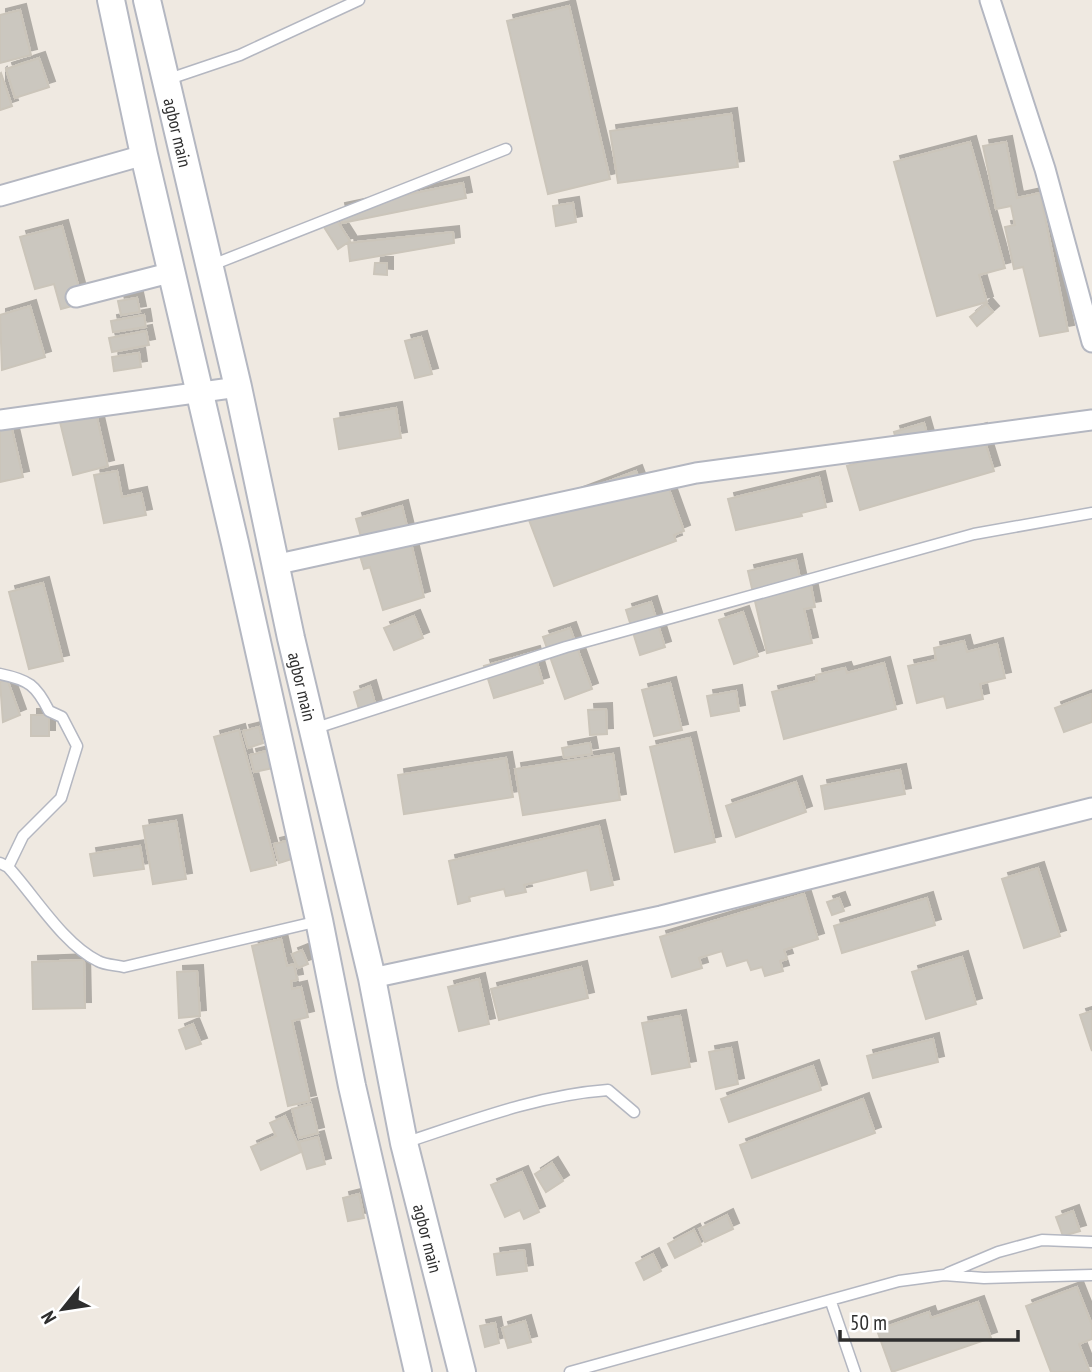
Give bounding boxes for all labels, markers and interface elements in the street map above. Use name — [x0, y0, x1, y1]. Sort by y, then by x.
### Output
street label: agbor main — [159, 96, 197, 169]
street label: agbor main — [283, 650, 322, 723]
street label: agbor main — [408, 1202, 448, 1275]
north arrow — [28, 1274, 98, 1344]
scale bar — [840, 1298, 1018, 1342]
text: N — [35, 1307, 61, 1328]
text: 50 m — [850, 1309, 887, 1336]

